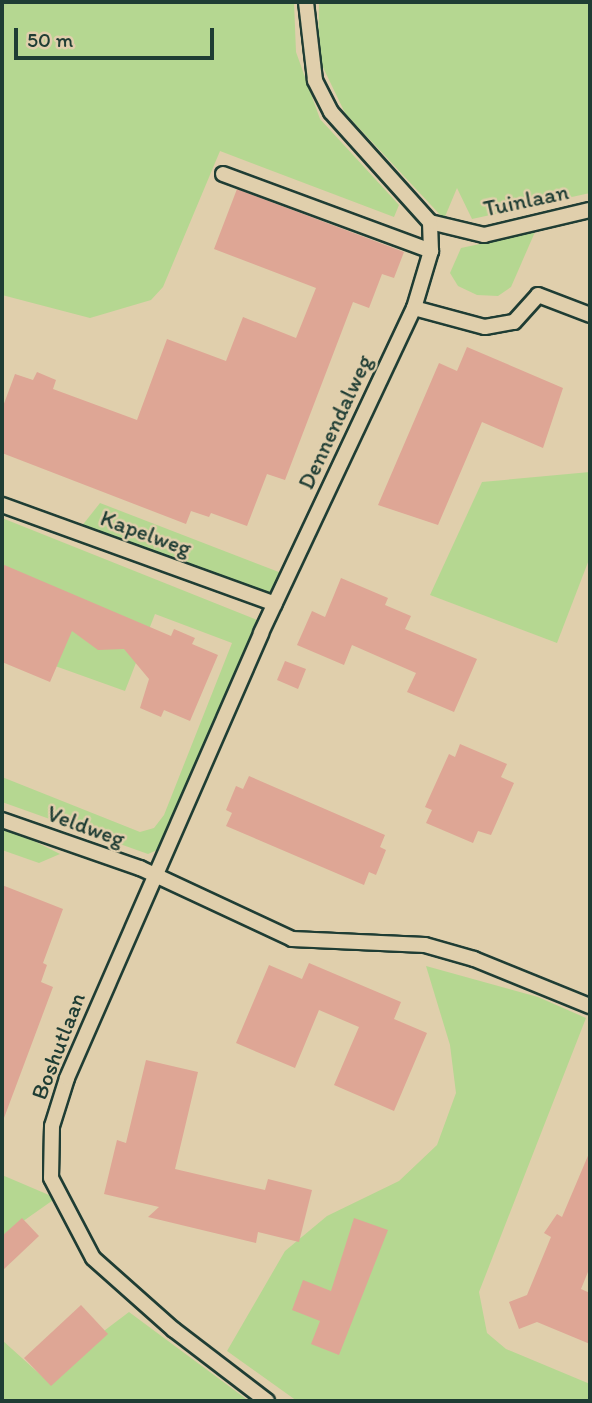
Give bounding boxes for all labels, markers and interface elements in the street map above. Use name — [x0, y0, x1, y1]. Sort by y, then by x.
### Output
scale bar — [18, 14, 217, 58]
text: 50 m — [27, 27, 73, 52]
street label: Tuinlaan — [481, 178, 571, 222]
street label: Dennendalweg — [292, 350, 378, 494]
street label: Kapelweg — [97, 504, 195, 562]
street label: Veldweg — [43, 799, 129, 853]
street label: Boshutlaan — [25, 989, 91, 1103]

